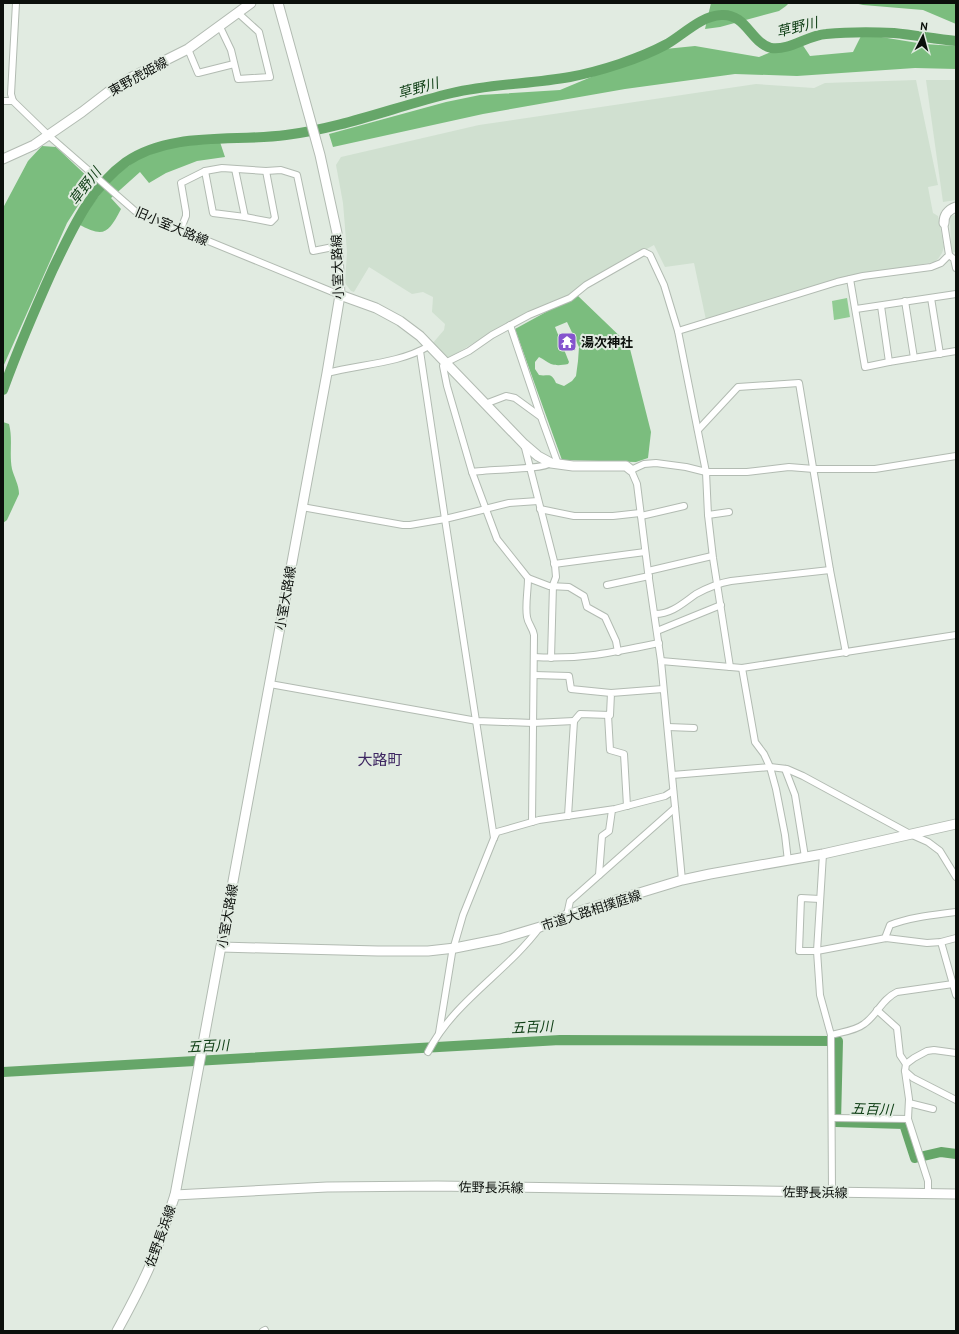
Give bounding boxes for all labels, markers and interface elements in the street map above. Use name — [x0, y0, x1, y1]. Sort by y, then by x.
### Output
water label: 草野川 — [774, 13, 821, 41]
north arrow — [903, 16, 943, 56]
text: N — [919, 19, 929, 33]
street label: 東野虎姫線 — [106, 53, 170, 99]
water label: 草野川 — [395, 73, 443, 102]
water label: 草野川 — [65, 162, 106, 208]
street label: 旧小室大路線 — [133, 203, 211, 249]
street label: 小室大路線 — [328, 234, 346, 300]
temple icon: 湯次神社 — [556, 331, 578, 353]
place label: 湯次神社 — [581, 334, 633, 350]
street label: 小室大路線 — [271, 565, 299, 631]
district label: 大路町 — [357, 751, 403, 769]
street label: 小室大路線 — [213, 883, 241, 949]
street label: 市道大路相撲庭線 — [539, 886, 643, 934]
water label: 五百川 — [511, 1017, 555, 1037]
water label: 五百川 — [187, 1036, 231, 1056]
water label: 五百川 — [851, 1099, 895, 1119]
street label: 佐野長浜線 — [458, 1178, 524, 1196]
street label: 佐野長浜線 — [782, 1183, 848, 1201]
street label: 佐野長浜線 — [141, 1203, 179, 1269]

